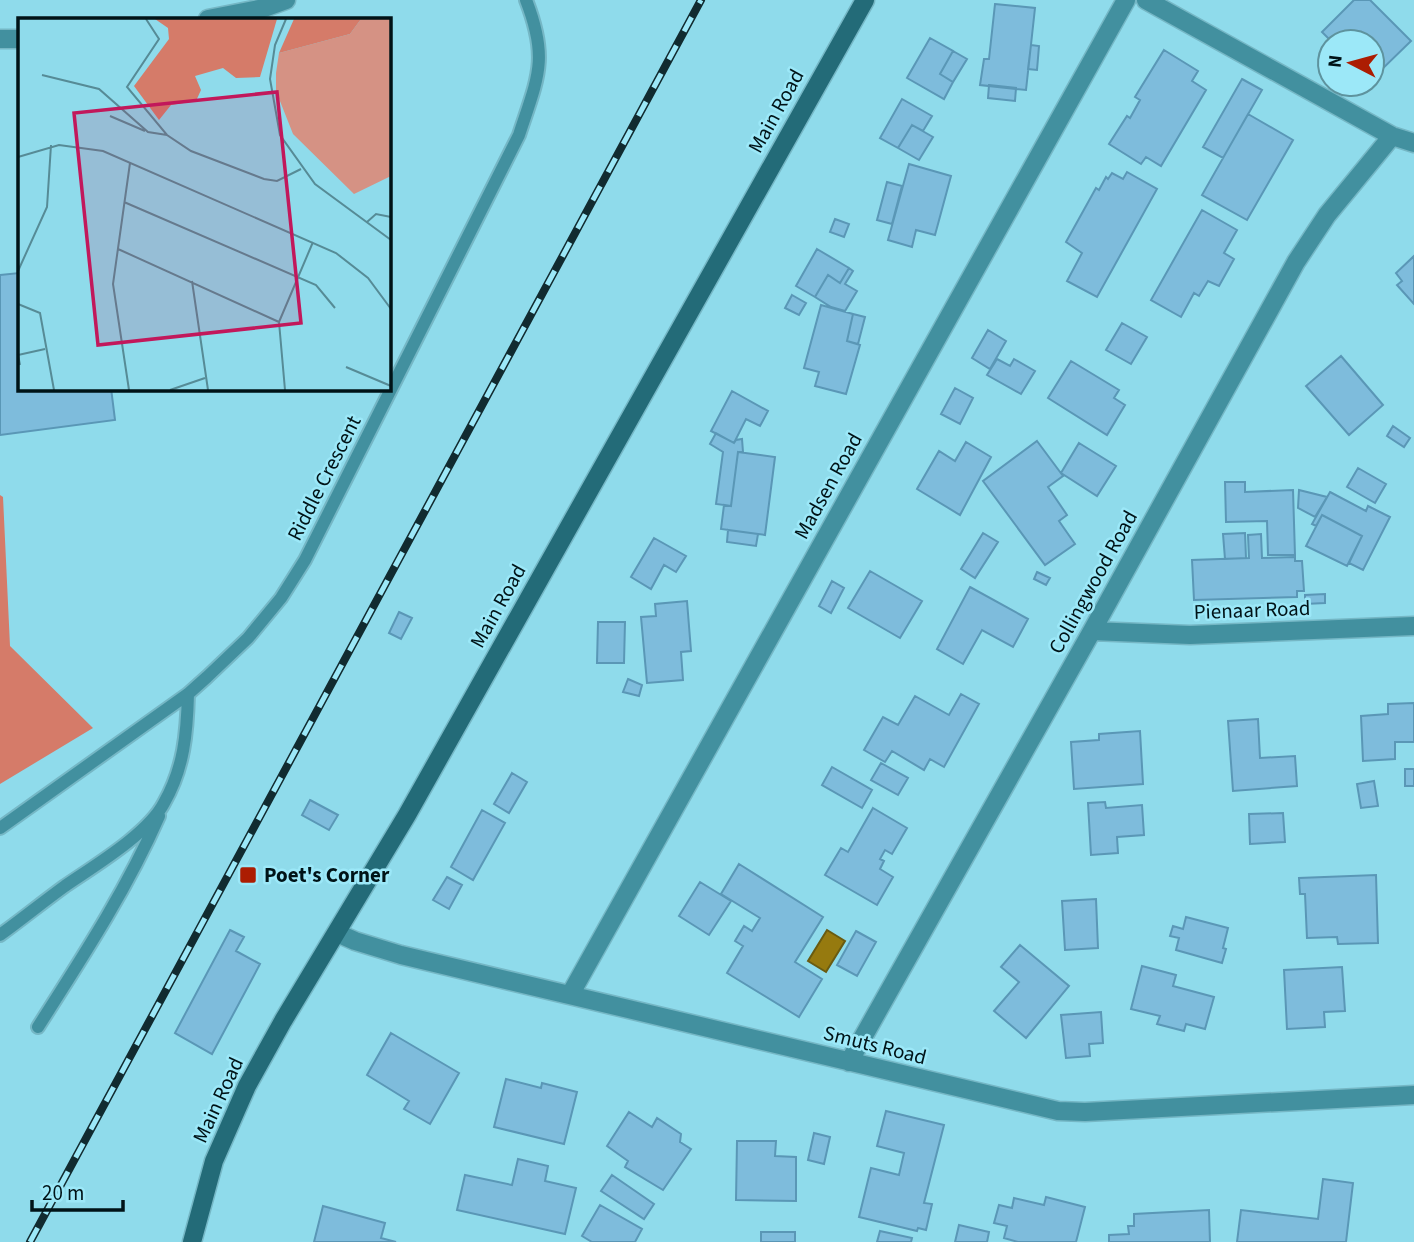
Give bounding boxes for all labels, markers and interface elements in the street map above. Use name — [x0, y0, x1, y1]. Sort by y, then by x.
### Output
inset map — [18, 18, 390, 390]
north arrow — [1316, 28, 1386, 98]
text: N — [1321, 54, 1350, 69]
street label: Main Road — [741, 64, 811, 158]
street label: Riddle Crescent — [280, 410, 368, 546]
street label: Madsen Road — [786, 427, 870, 545]
street label: Collingwood Road — [1041, 505, 1145, 659]
street label: Main Road — [463, 559, 533, 653]
street label: Pienaar Road — [1193, 593, 1311, 627]
place label: Poet's Corner — [264, 860, 390, 890]
marker: Poet's Corner — [238, 865, 258, 885]
street label: Smuts Road — [820, 1018, 930, 1072]
street label: Main Road — [185, 1052, 251, 1148]
scale bar — [32, 1168, 122, 1212]
text: 20 m — [42, 1178, 84, 1208]

